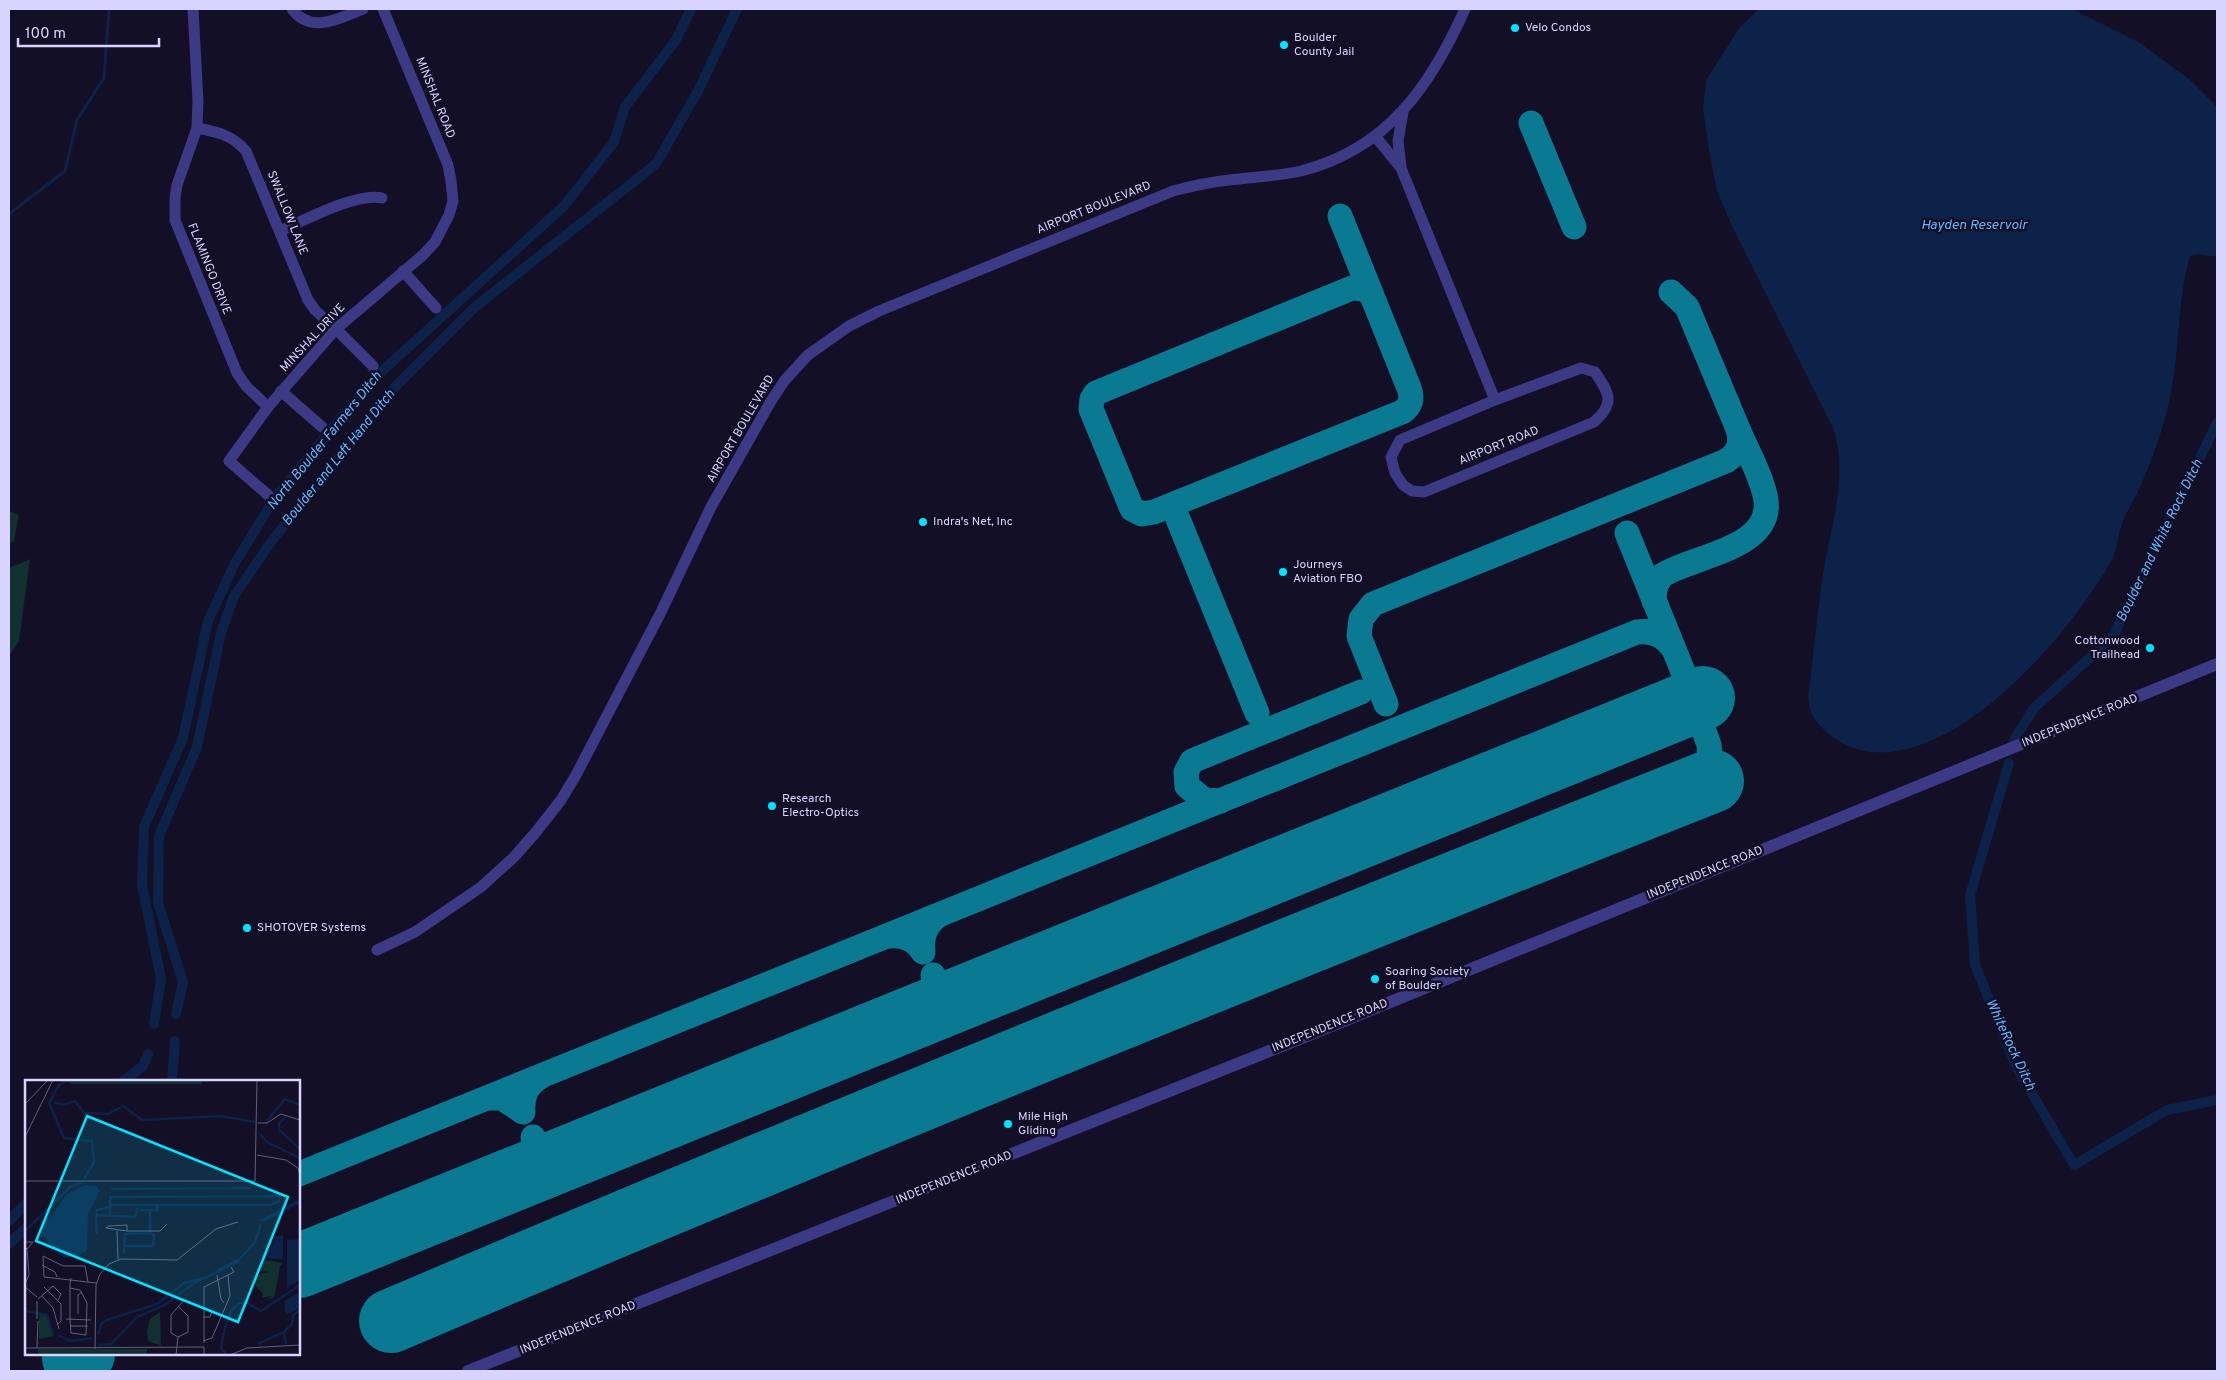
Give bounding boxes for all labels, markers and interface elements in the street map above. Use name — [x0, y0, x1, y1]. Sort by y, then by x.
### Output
scale bar — [18, 15, 159, 47]
place label: Velo Condos — [1525, 20, 1591, 36]
marker: Velo Condos — [1509, 22, 1521, 34]
text: 100 m — [25, 25, 66, 44]
place label: Boulder County Jail — [1294, 30, 1354, 60]
marker: Boulder County Jail — [1278, 39, 1290, 51]
street label: MINSHAL ROAD — [411, 55, 459, 141]
street label: SWALLOW LANE — [263, 169, 311, 257]
street label: AIRPORT BOULEVARD — [1034, 178, 1154, 238]
water label: Hayden Reservoir — [1921, 217, 2029, 234]
street label: FLAMINGO DRIVE — [183, 221, 235, 317]
street label: MINSHAL DRIVE — [277, 300, 349, 376]
water label: North Boulder Farmers Ditch — [264, 368, 386, 514]
street label: AIRPORT BOULEVARD — [704, 372, 778, 486]
water label: Boulder and Left Hand Ditch — [279, 386, 399, 530]
street label: AIRPORT ROAD — [1457, 423, 1541, 469]
water label: Boulder and White Rock Ditch — [2113, 457, 2207, 625]
place label: Indra's Net, Inc — [933, 514, 1013, 530]
marker: Indra's Net, Inc — [917, 516, 929, 528]
place label: Journeys Aviation FBO — [1293, 557, 1363, 587]
marker: Journeys Aviation FBO — [1277, 566, 1289, 578]
place label: Cottonwood Trailhead — [2075, 633, 2140, 663]
marker: Cottonwood Trailhead — [2144, 642, 2156, 654]
street label: INDEPENDENCE ROAD — [2020, 690, 2140, 752]
place label: Research Electro-Optics — [782, 791, 859, 821]
marker: Research Electro-Optics — [766, 800, 778, 812]
street label: INDEPENDENCE ROAD — [1645, 842, 1765, 904]
place label: SHOTOVER Systems — [257, 920, 366, 936]
marker: SHOTOVER Systems — [241, 922, 253, 934]
place label: Soaring Society of Boulder — [1385, 964, 1469, 994]
marker: Soaring Society of Boulder — [1369, 973, 1381, 985]
street label: INDEPENDENCE ROAD — [1270, 995, 1390, 1057]
water label: WhiteRock Ditch — [1981, 997, 2039, 1094]
inset map — [25, 1080, 300, 1355]
place label: Mile High Gliding — [1018, 1109, 1068, 1139]
marker: Mile High Gliding — [1002, 1118, 1014, 1130]
street label: INDEPENDENCE ROAD — [894, 1147, 1014, 1209]
street label: INDEPENDENCE ROAD — [518, 1297, 638, 1359]

